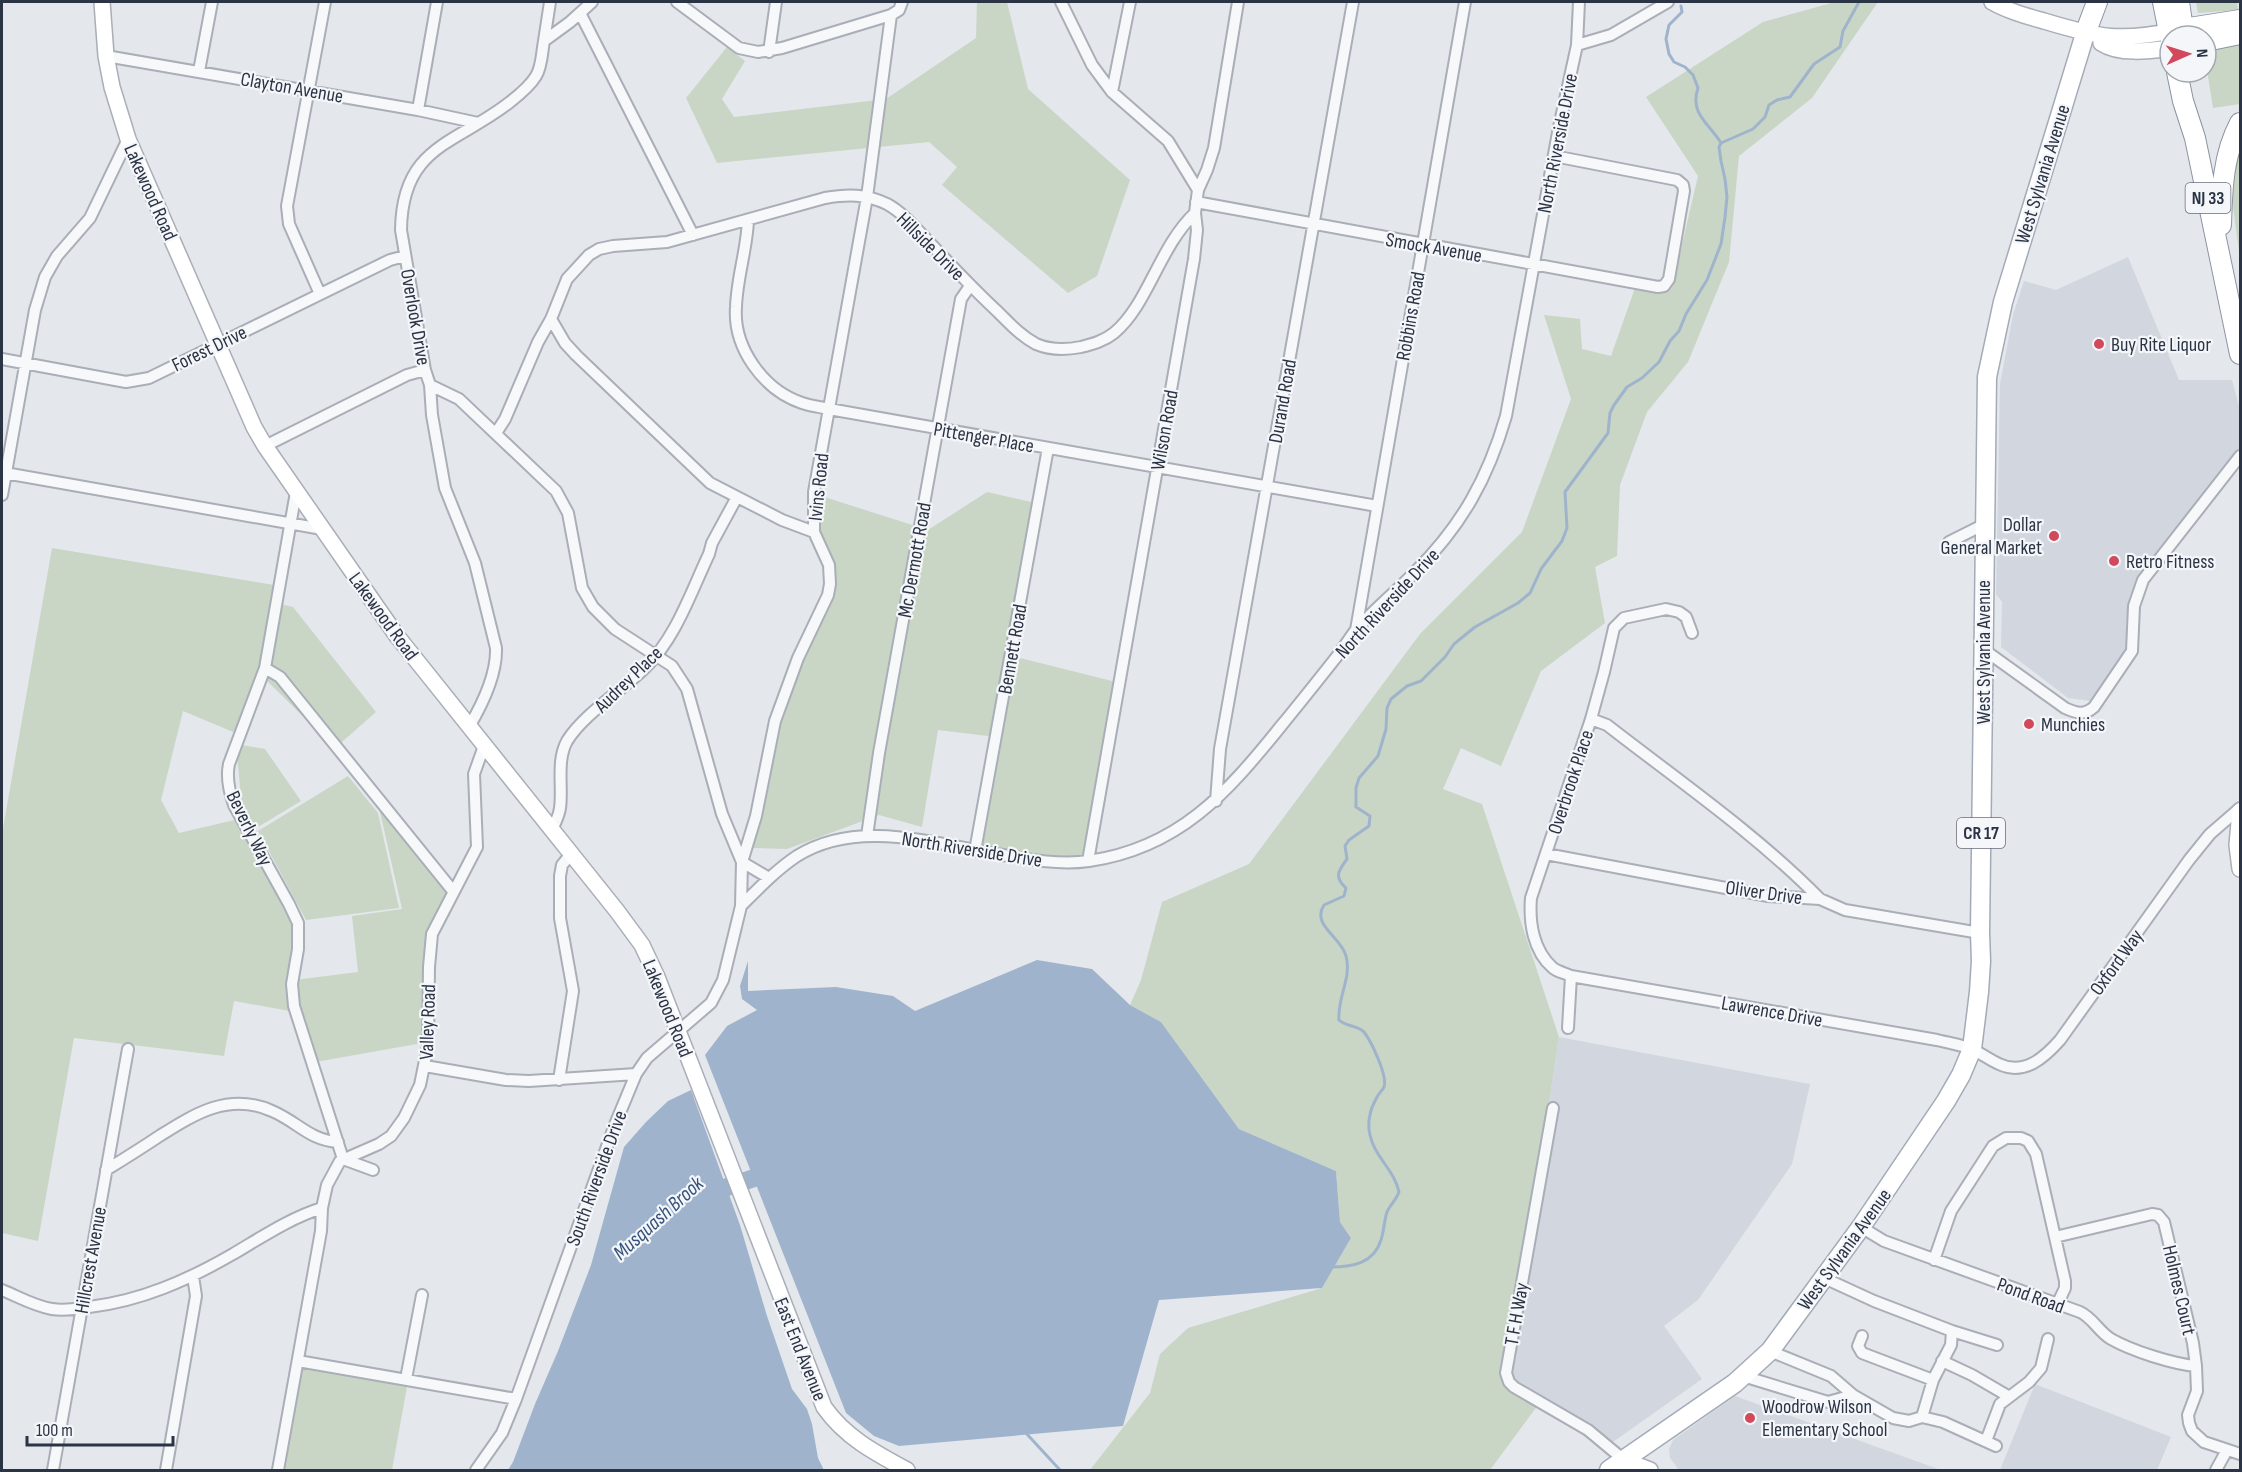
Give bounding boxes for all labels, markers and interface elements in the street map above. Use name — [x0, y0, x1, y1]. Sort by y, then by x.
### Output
north arrow — [2158, 24, 2218, 84]
text: N — [2192, 49, 2211, 58]
street label: Clayton Avenue — [239, 67, 345, 109]
street label: North Riverside Drive — [1533, 71, 1583, 215]
street label: West Sylvania Avenue — [2010, 102, 2076, 247]
street label: Lakewood Road — [118, 140, 182, 244]
road number: NJ 33 — [2186, 183, 2230, 213]
street label: Hillside Drive — [891, 208, 969, 286]
street label: Smock Avenue — [1384, 228, 1484, 268]
street label: Overlook Drive — [395, 267, 435, 367]
street label: Robbins Road — [1391, 270, 1431, 363]
street label: Forest Drive — [168, 320, 251, 377]
place label: Buy Rite Liquor — [2111, 333, 2211, 357]
marker: Buy Rite Liquor — [2092, 337, 2106, 351]
street label: Durand Road — [1264, 357, 1302, 445]
street label: Wilson Road — [1146, 388, 1184, 472]
street label: Pittenger Place — [932, 417, 1036, 459]
street label: Ivins Road — [804, 452, 834, 522]
street label: Mc Dermott Road — [893, 501, 937, 620]
place label: Dollar General Market — [1941, 513, 2042, 560]
marker: Dollar General Market — [2047, 529, 2061, 543]
street label: North Riverside Drive — [1331, 544, 1445, 664]
place label: Retro Fitness — [2126, 550, 2214, 574]
marker: Retro Fitness — [2107, 554, 2121, 568]
street label: Lakewood Road — [343, 568, 423, 665]
street label: West Sylvania Avenue — [1972, 580, 1996, 724]
street label: Bennett Road — [993, 602, 1033, 696]
street label: Audrey Place — [589, 641, 668, 719]
place label: Munchies — [2041, 713, 2105, 737]
marker: Munchies — [2022, 717, 2036, 731]
street label: Overbrook Place — [1543, 727, 1599, 837]
street label: Beverly Way — [221, 787, 278, 870]
road number: CR 17 — [1957, 818, 2005, 848]
street label: North Riverside Drive — [900, 827, 1044, 873]
street label: Oliver Drive — [1724, 876, 1804, 910]
street label: Oxford Way — [2085, 925, 2149, 1000]
street label: Lakewood Road — [637, 956, 697, 1061]
street label: Valley Road — [415, 984, 441, 1060]
street label: Lawrence Drive — [1719, 991, 1824, 1033]
street label: South Riverside Drive — [561, 1107, 633, 1249]
water label: Musquash Brook — [608, 1171, 710, 1265]
street label: West Sylvania Avenue — [1793, 1184, 1897, 1315]
street label: Hillcrest Avenue — [70, 1205, 112, 1315]
street label: Holmes Court — [2157, 1243, 2201, 1338]
street label: Pond Road — [1994, 1273, 2068, 1319]
street label: T F H Way — [1500, 1281, 1534, 1348]
street label: East End Avenue — [768, 1294, 832, 1405]
place label: Woodrow Wilson Elementary School — [1762, 1395, 1888, 1442]
scale bar — [27, 1409, 172, 1447]
marker: Woodrow Wilson Elementary School — [1743, 1411, 1757, 1425]
text: 100 m — [36, 1420, 73, 1441]

